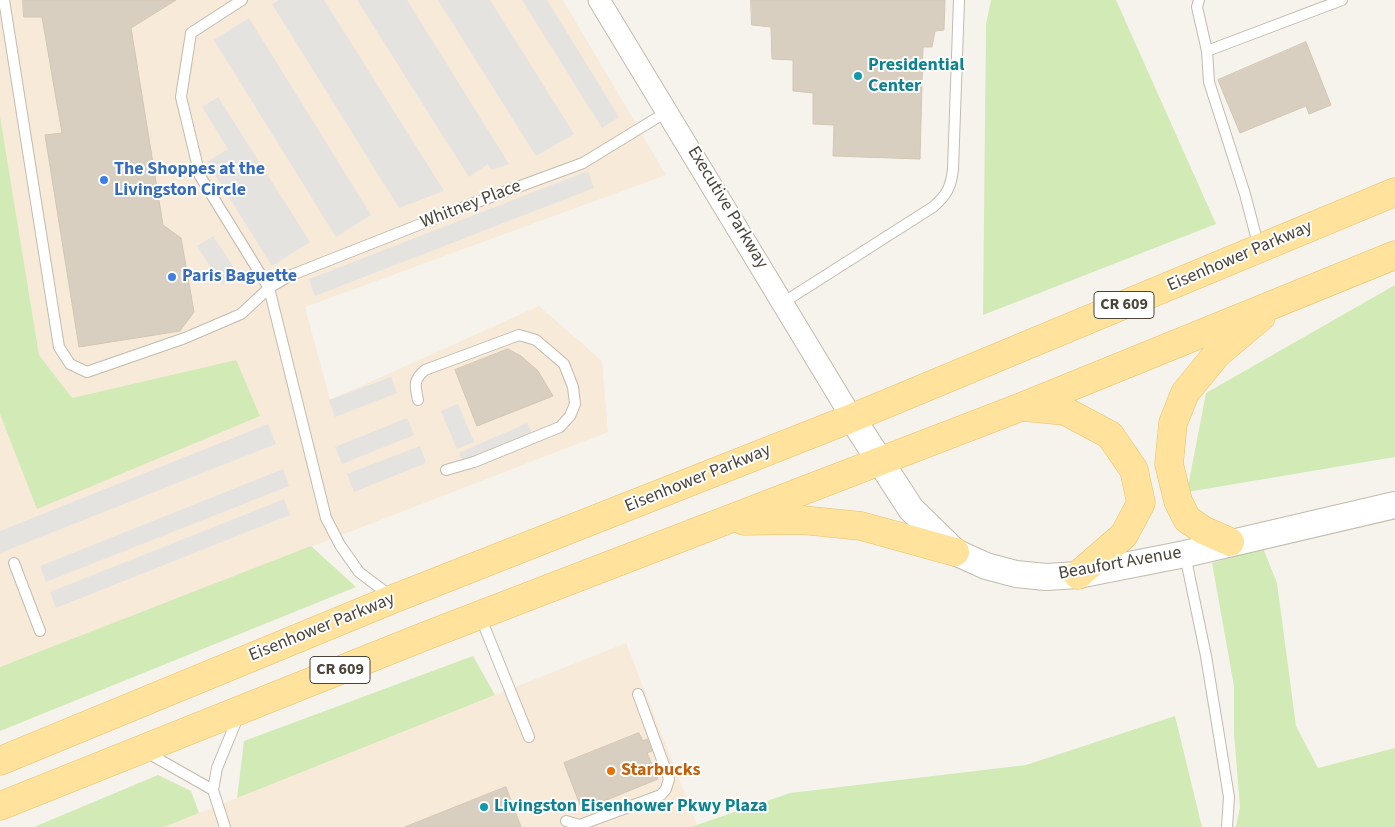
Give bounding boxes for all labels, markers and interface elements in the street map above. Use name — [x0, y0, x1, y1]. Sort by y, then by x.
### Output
place label: Presidential Center — [868, 55, 964, 98]
marker: Presidential Center — [852, 70, 864, 82]
street label: Executive Parkway — [682, 143, 772, 273]
place label: The Shoppes at the Livingston Circle — [114, 159, 265, 202]
marker: The Shoppes at the Livingston Circle — [98, 174, 110, 186]
street label: Whitney Place — [418, 176, 524, 234]
street label: Eisenhower Parkway — [1164, 217, 1316, 297]
place label: Paris Baguette — [182, 266, 297, 288]
marker: Paris Baguette — [166, 271, 178, 283]
road number: CR 609 — [1094, 292, 1154, 318]
street label: Eisenhower Parkway — [622, 440, 774, 518]
street label: Beaufort Avenue — [1057, 543, 1183, 585]
street label: Eisenhower Parkway — [246, 589, 398, 667]
road number: CR 609 — [310, 656, 370, 684]
place label: Starbucks — [621, 760, 700, 782]
marker: Starbucks — [605, 765, 617, 777]
place label: Livingston Eisenhower Pkwy Plaza — [494, 796, 768, 818]
marker: Livingston Eisenhower Pkwy Plaza — [478, 801, 490, 813]

